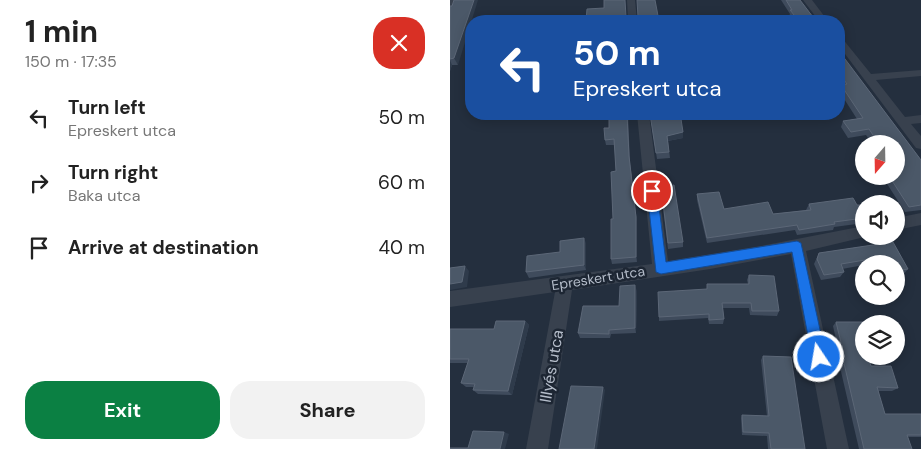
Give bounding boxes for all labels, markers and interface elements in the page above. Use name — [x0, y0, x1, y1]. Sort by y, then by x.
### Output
text: 1 min — [25, 12, 98, 51]
button: close — [373, 17, 425, 69]
text: 50 m — [573, 30, 661, 76]
icon: left — [490, 35, 555, 100]
text: 150 m · 17:35 — [25, 51, 117, 72]
text: Epreskert utca — [573, 74, 721, 103]
text: Turn left — [68, 95, 146, 120]
icon: left — [25, 104, 53, 132]
text: 50 m — [378, 105, 425, 130]
text: Epreskert utca — [68, 120, 176, 141]
north arrow — [855, 135, 905, 185]
map controls — [855, 135, 905, 365]
text: Turn right — [68, 160, 158, 185]
icon: right — [25, 169, 53, 197]
text: 60 m — [378, 170, 425, 195]
pin — [631, 170, 673, 212]
icon: arrive — [638, 177, 666, 205]
text: Baka utca — [68, 185, 140, 206]
button: sound — [855, 195, 905, 245]
icon: arrive — [25, 234, 53, 262]
text: Arrive at destination — [68, 235, 259, 260]
text: 40 m — [378, 235, 425, 260]
button: search — [855, 255, 905, 305]
street label: Epreskert utca — [550, 262, 646, 294]
button: layers — [855, 315, 905, 365]
street label: Illyés utca — [535, 328, 568, 404]
position arrow — [792, 330, 844, 382]
button: Exit — [25, 381, 220, 439]
button: Share — [230, 381, 425, 439]

